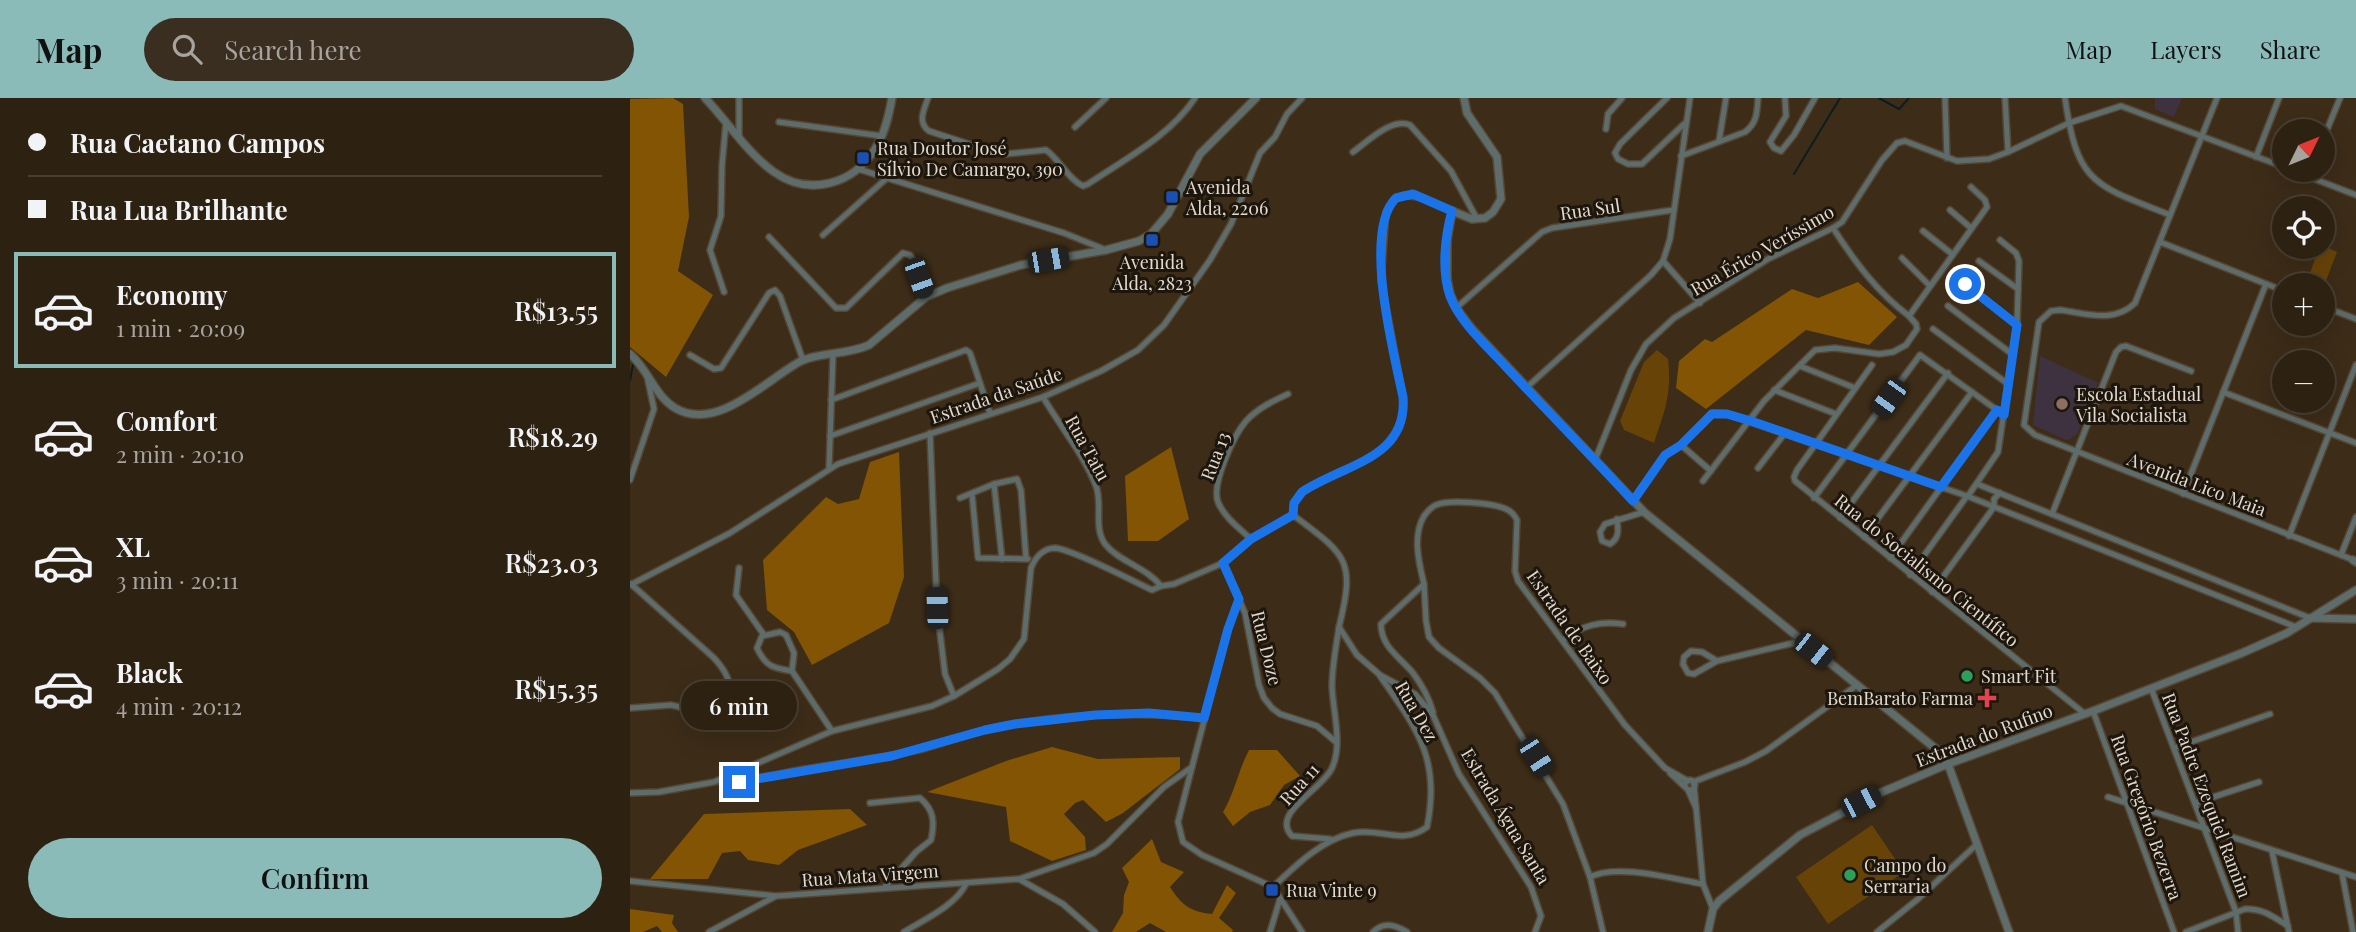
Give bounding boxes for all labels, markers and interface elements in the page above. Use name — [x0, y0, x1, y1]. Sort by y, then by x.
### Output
search box — [144, 18, 634, 81]
text: Map — [35, 27, 102, 71]
icon: search — [168, 30, 206, 68]
text: Search here — [224, 32, 362, 67]
text: Map — [2066, 33, 2112, 65]
text: Layers — [2150, 33, 2222, 65]
text: Share — [2260, 33, 2321, 65]
north arrow — [2272, 119, 2334, 182]
map controls — [2272, 119, 2335, 413]
text: Rua Caetano Campos — [70, 125, 325, 160]
place label: Rua Doutor José Sílvio De Camargo, 390 — [877, 136, 1063, 181]
marker: Rua Doutor José Sílvio De Camargo, 390 — [855, 150, 871, 166]
place label: Avenida Alda, 2206 — [1185, 175, 1268, 220]
marker: Avenida Alda, 2206 — [1164, 189, 1180, 205]
text: Rua Lua Brilhante — [70, 192, 288, 227]
street label: Rua Sul — [1558, 193, 1622, 225]
button: locate — [2272, 196, 2335, 259]
street label: Rua Érico Veríssimo — [1686, 199, 1838, 301]
marker: Avenida Alda, 2823 — [1144, 232, 1160, 248]
car — [1026, 246, 1071, 274]
place label: Avenida Alda, 2823 — [1111, 250, 1192, 295]
car — [902, 255, 937, 301]
route start — [1949, 268, 1981, 300]
button: + — [2272, 273, 2335, 336]
text: Economy — [116, 277, 227, 312]
icon: car — [32, 279, 95, 342]
text: R$13.55 — [514, 293, 598, 328]
text: 1 min · 20:09 — [116, 312, 245, 343]
button: − — [2272, 350, 2335, 413]
street label: Estrada da Saúde — [927, 361, 1065, 429]
car — [1869, 375, 1910, 421]
place label: Escola Estadual Vila Socialista — [2075, 382, 2201, 427]
marker: Escola Estadual Vila Socialista — [2054, 396, 2070, 412]
text: Comfort — [116, 403, 217, 438]
icon: car — [32, 405, 95, 468]
street label: Rua Tatu — [1060, 411, 1116, 486]
text: R$18.29 — [508, 419, 598, 454]
street label: Rua 13 — [1195, 428, 1235, 484]
text: 2 min · 20:10 — [116, 438, 244, 469]
street label: Avenida Lico Maia — [2123, 446, 2270, 521]
street label: Rua do Socialismo Científico — [1830, 488, 2024, 652]
text: XL — [116, 529, 150, 564]
icon: car — [32, 531, 95, 594]
text: R$23.03 — [505, 545, 598, 580]
text: 3 min · 20:11 — [116, 564, 238, 595]
street label: Estrada de Baixo — [1522, 565, 1618, 689]
car — [926, 587, 949, 629]
street label: Rua Doze — [1246, 608, 1288, 688]
car — [1790, 629, 1837, 671]
text: Black — [116, 655, 183, 690]
icon: car — [32, 657, 95, 720]
place label: Smart Fit — [1981, 664, 2057, 688]
marker: Smart Fit — [1959, 668, 1975, 684]
text: R$15.35 — [515, 671, 598, 706]
street label: Rua Dez — [1390, 676, 1444, 746]
callout: 6 min — [681, 680, 797, 730]
place label: BemBarato Farma — [1827, 686, 1973, 710]
street label: Rua Padre Ezequiel Ramim — [2157, 689, 2257, 901]
text: 4 min · 20:12 — [116, 690, 242, 721]
text: 6 min — [709, 690, 769, 721]
marker: BemBarato Farma — [1979, 690, 1995, 706]
street label: Estrada do Rufino — [1912, 698, 2056, 772]
street label: Rua Gregório Bezerra — [2106, 731, 2188, 903]
car — [1516, 734, 1557, 780]
street label: Estrada Água Santa — [1456, 744, 1556, 889]
street label: Rua 11 — [1274, 758, 1324, 810]
route end — [723, 766, 755, 798]
car — [1838, 783, 1885, 821]
button: Confirm — [28, 838, 602, 918]
place label: Campo do Serraria — [1864, 853, 1947, 898]
street label: Rua Mata Virgem — [801, 858, 939, 892]
marker: Campo do Serraria — [1842, 867, 1858, 883]
place label: Rua Vinte 9 — [1286, 878, 1377, 902]
marker: Rua Vinte 9 — [1264, 882, 1280, 898]

